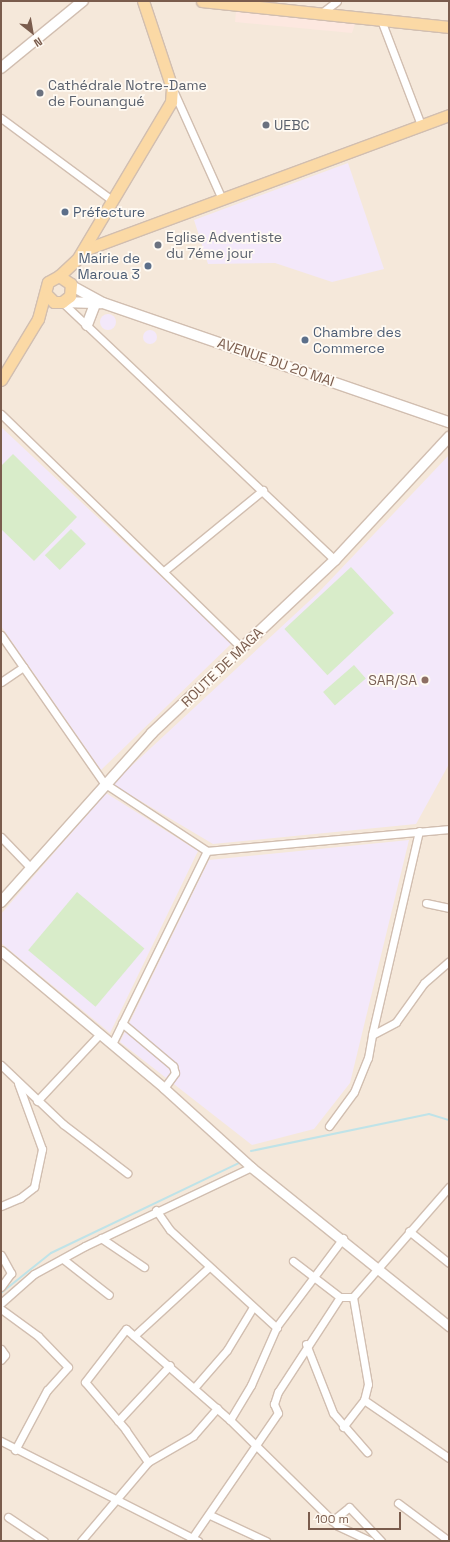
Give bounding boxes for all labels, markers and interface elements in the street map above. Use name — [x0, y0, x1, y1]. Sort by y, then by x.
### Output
north arrow — [12, 12, 52, 52]
text: N — [31, 34, 45, 50]
place label: Cathédrale Notre-Dame de Founangué — [48, 77, 207, 110]
marker: Cathédrale Notre-Dame de Founangué — [35, 88, 45, 98]
place label: UEBC — [274, 117, 309, 133]
marker: UEBC — [261, 120, 271, 130]
place label: Préfecture — [73, 204, 145, 220]
marker: Préfecture — [60, 207, 70, 217]
place label: Eglise Adventiste du 7éme jour — [166, 229, 282, 262]
marker: Eglise Adventiste du 7éme jour — [153, 240, 163, 250]
place label: Mairie de Maroua 3 — [77, 250, 140, 282]
marker: Mairie de Maroua 3 — [143, 261, 153, 271]
place label: Chambre des Commerce — [313, 324, 401, 356]
street label: AVENUE DU 20 MAI — [215, 334, 337, 390]
marker: Chambre des Commerce — [300, 335, 310, 345]
street label: ROUTE DE MAGA — [178, 624, 266, 710]
place label: SAR/SA — [368, 672, 417, 688]
marker: SAR/SA — [420, 675, 430, 685]
scale bar — [310, 1504, 403, 1530]
text: 100 m — [315, 1511, 349, 1527]

